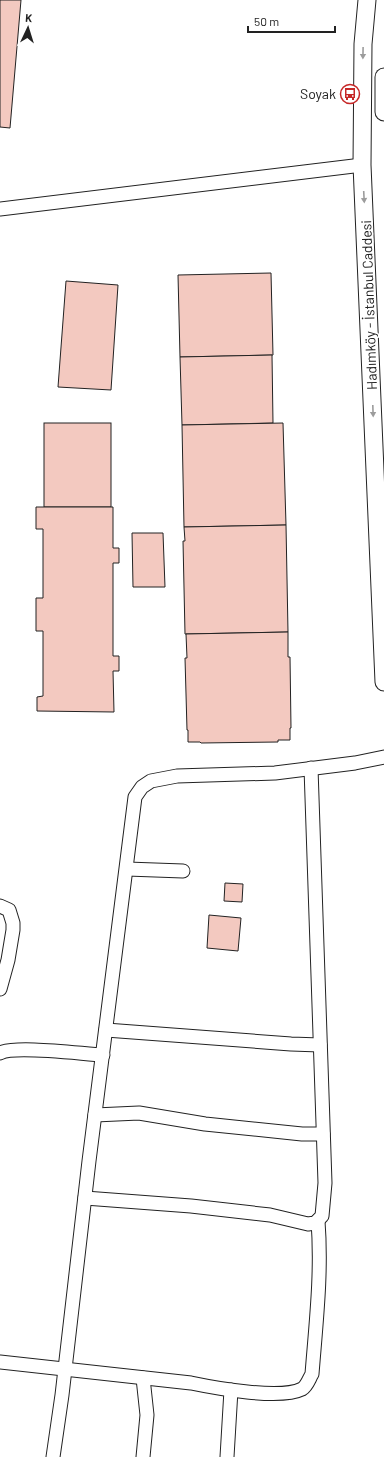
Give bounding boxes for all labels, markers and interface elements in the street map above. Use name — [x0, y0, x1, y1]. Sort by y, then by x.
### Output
north arrow — [8, 8, 48, 48]
scale bar — [248, 8, 335, 34]
text: K — [25, 11, 33, 24]
text: 50 m — [254, 14, 279, 28]
one-way arrow — [360, 47, 366, 60]
bus stop icon: Soyak — [339, 83, 361, 105]
place label: Soyak — [300, 85, 336, 102]
one-way arrow — [361, 191, 367, 204]
street label: Hadımköy - İstanbul Caddesi — [357, 220, 380, 390]
one-way arrow — [369, 405, 376, 417]

